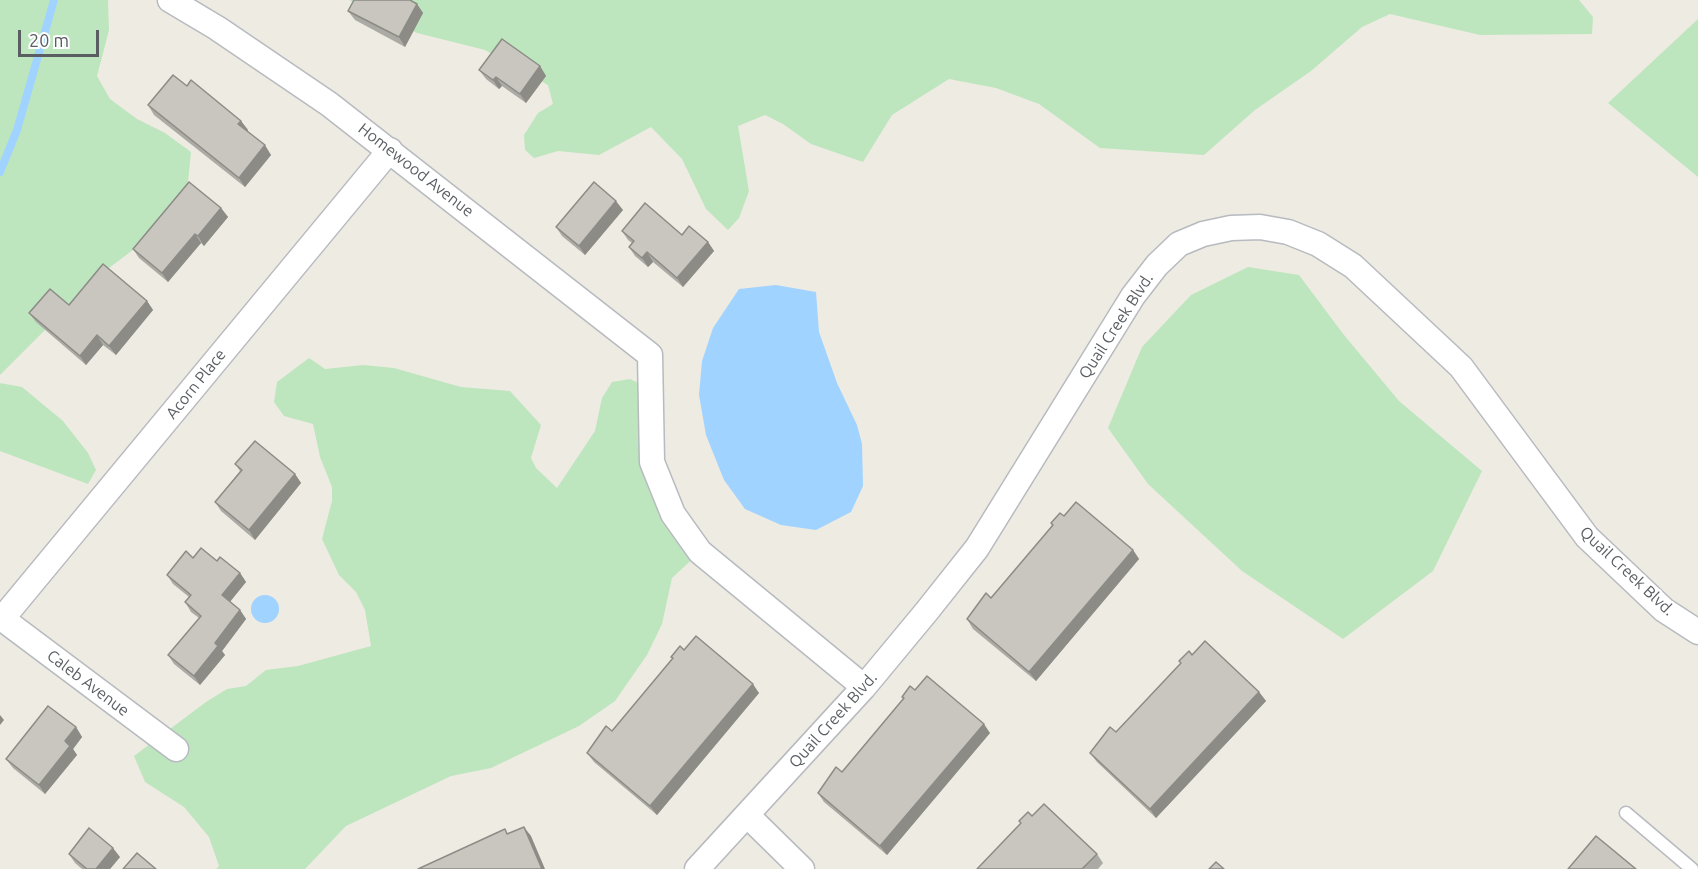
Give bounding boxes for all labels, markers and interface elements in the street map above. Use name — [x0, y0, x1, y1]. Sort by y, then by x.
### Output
scale bar — [21, 18, 102, 56]
text: 20 m — [29, 30, 69, 50]
street label: Homewood Avenue — [354, 119, 478, 221]
street label: Quail Creek Blvd. — [1075, 270, 1157, 382]
street label: Acorn Place — [162, 345, 230, 423]
street label: Quail Creek Blvd. — [1576, 522, 1678, 620]
street label: Caleb Avenue — [43, 646, 133, 720]
street label: Quail Creek Blvd. — [785, 668, 881, 772]

